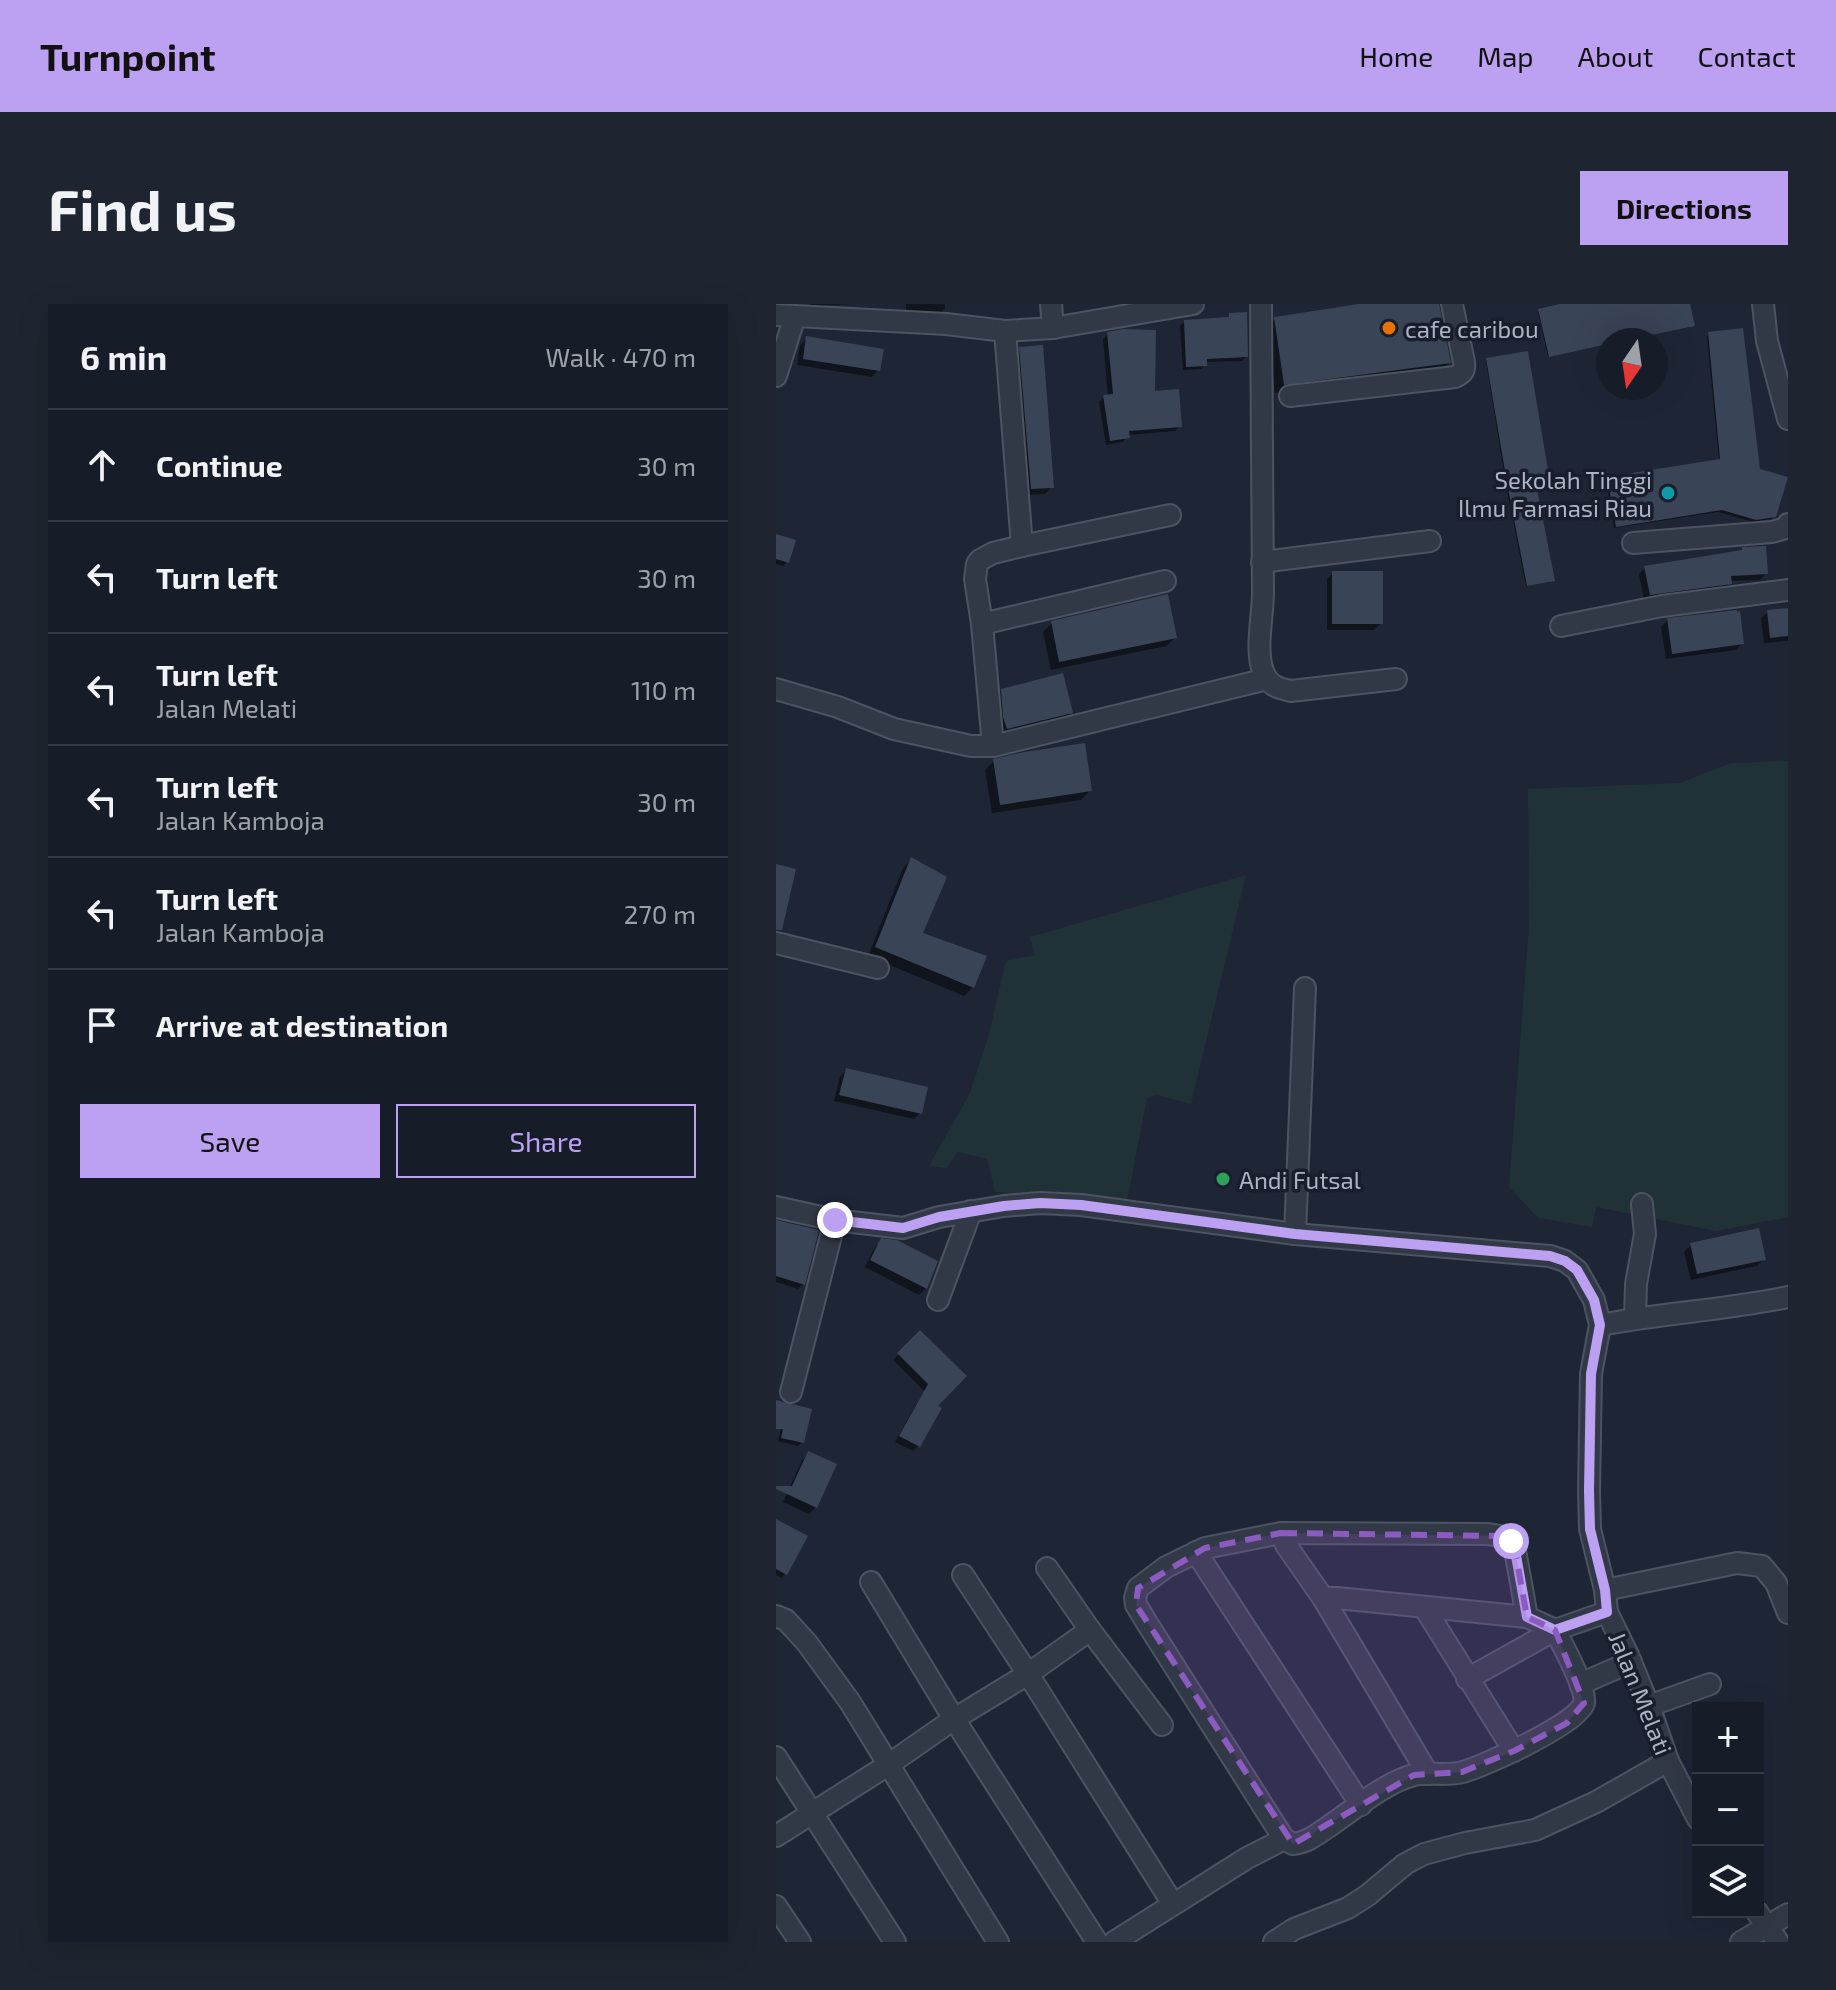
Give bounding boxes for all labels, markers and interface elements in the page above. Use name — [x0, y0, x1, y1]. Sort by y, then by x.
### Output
text: Turnpoint — [40, 33, 216, 79]
text: Home — [1359, 39, 1433, 73]
text: Map — [1477, 39, 1534, 73]
text: About — [1578, 39, 1653, 73]
text: Contact — [1697, 39, 1796, 73]
button: Directions — [1580, 171, 1788, 245]
text: Find us — [48, 175, 237, 242]
place label: cafe caribou — [1405, 314, 1539, 343]
marker: cafe caribou — [1380, 319, 1398, 337]
north arrow — [1596, 328, 1668, 400]
text: 6 min — [80, 336, 167, 377]
text: Walk · 470 m — [545, 341, 696, 372]
icon: ahead — [80, 443, 124, 487]
text: Continue — [156, 447, 283, 483]
text: 30 m — [637, 450, 696, 481]
place label: Sekolah Tinggi Ilmu Farmasi Riau — [1458, 465, 1652, 522]
marker: Sekolah Tinggi Ilmu Farmasi Riau — [1659, 484, 1677, 502]
icon: left — [80, 555, 124, 599]
text: Turn left — [156, 559, 278, 595]
text: 30 m — [637, 562, 696, 593]
text: Turn left — [156, 656, 278, 692]
icon: left — [80, 667, 124, 711]
text: 110 m — [631, 674, 696, 705]
text: Jalan Melati — [156, 692, 297, 723]
text: Turn left — [156, 768, 278, 804]
icon: left — [80, 779, 124, 823]
text: 30 m — [637, 786, 696, 817]
text: Jalan Kamboja — [156, 804, 325, 835]
text: Turn left — [156, 880, 278, 916]
icon: left — [80, 891, 124, 935]
text: 270 m — [624, 898, 696, 929]
text: Jalan Kamboja — [156, 916, 325, 947]
icon: arrive — [80, 1003, 124, 1047]
text: Arrive at destination — [156, 1007, 448, 1043]
button: Save — [80, 1104, 380, 1178]
button: Share — [396, 1104, 696, 1178]
place label: Andi Futsal — [1239, 1165, 1361, 1194]
marker: Andi Futsal — [1214, 1170, 1232, 1188]
route end — [817, 1202, 853, 1238]
route start — [1493, 1523, 1529, 1559]
street label: Jalan Melati — [1603, 1627, 1679, 1759]
map controls — [1692, 1702, 1764, 1918]
button: + — [1692, 1702, 1764, 1774]
button: − — [1692, 1774, 1764, 1846]
button: layers — [1692, 1846, 1764, 1918]

